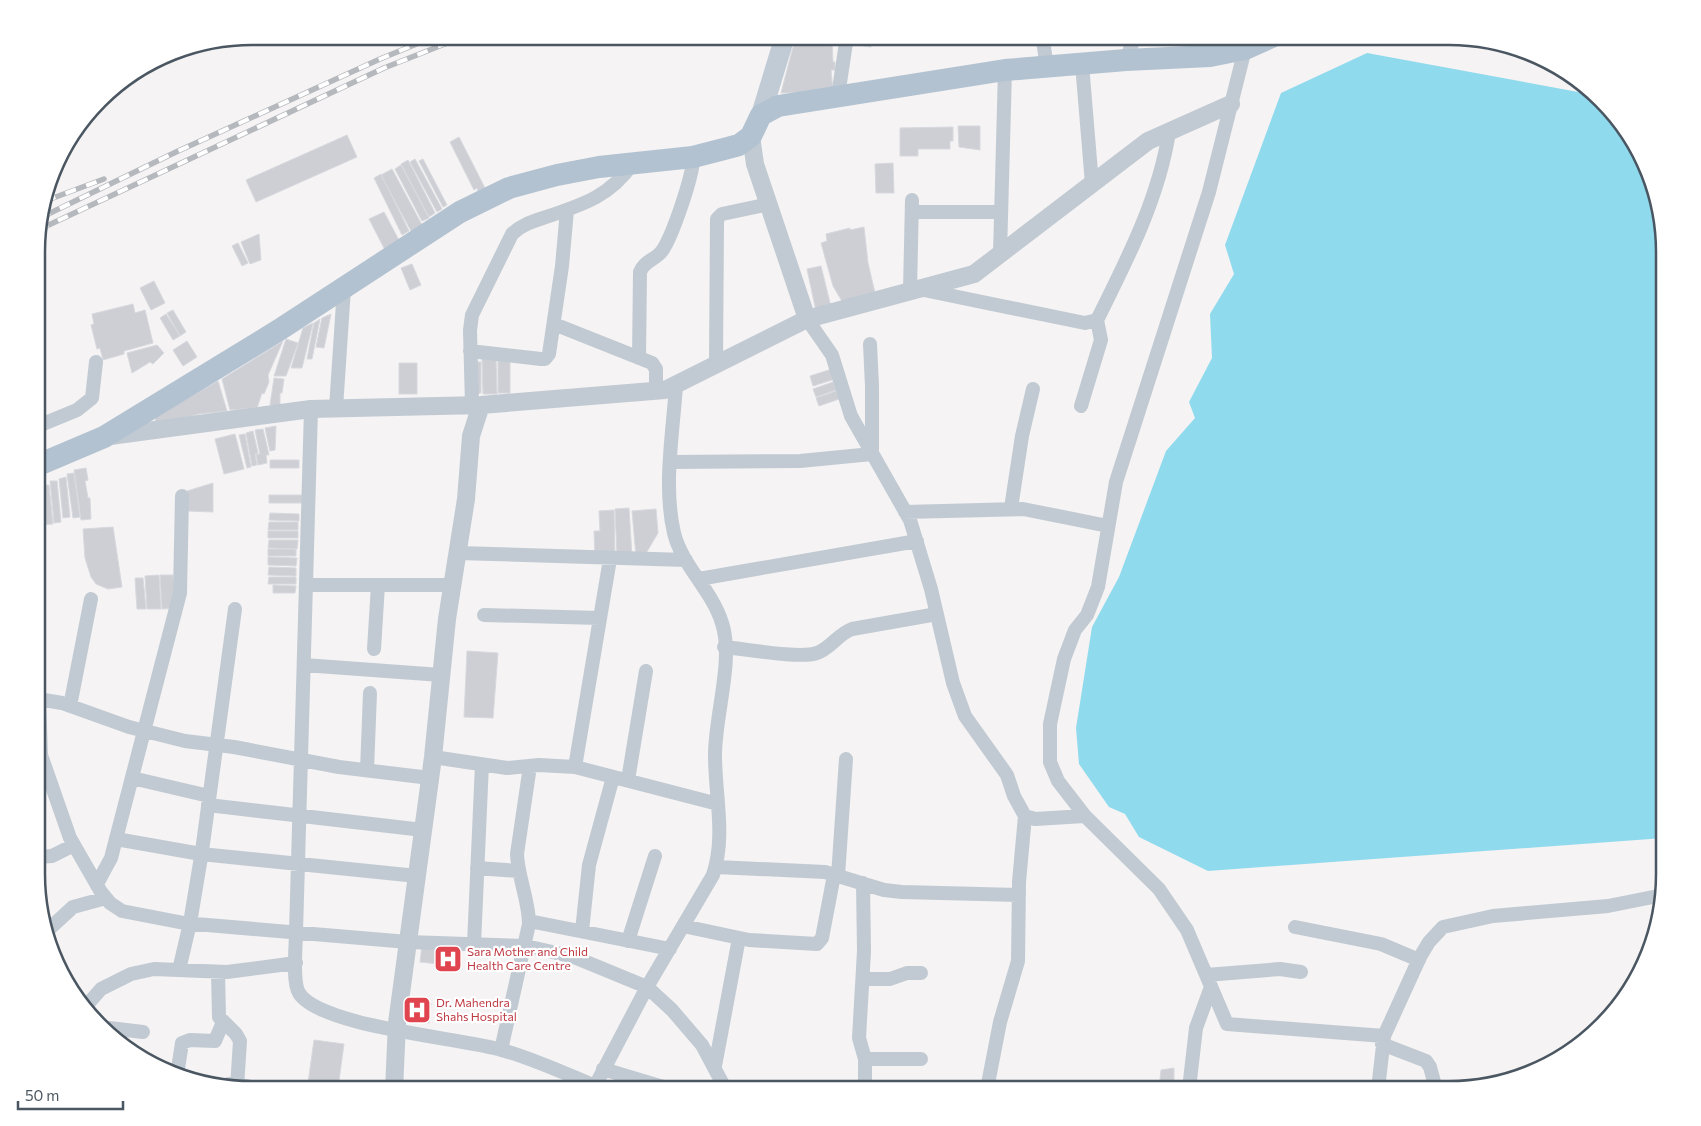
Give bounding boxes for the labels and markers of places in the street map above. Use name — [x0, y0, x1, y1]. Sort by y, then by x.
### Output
hospital icon: Sara Mother and Child Health Care Centre — [433, 944, 463, 974]
place label: Sara Mother and Child Health Care Centre — [467, 944, 588, 972]
hospital icon: Dr. Mahendra Shahs Hospital — [402, 995, 432, 1025]
place label: Dr. Mahendra Shahs Hospital — [436, 995, 517, 1023]

